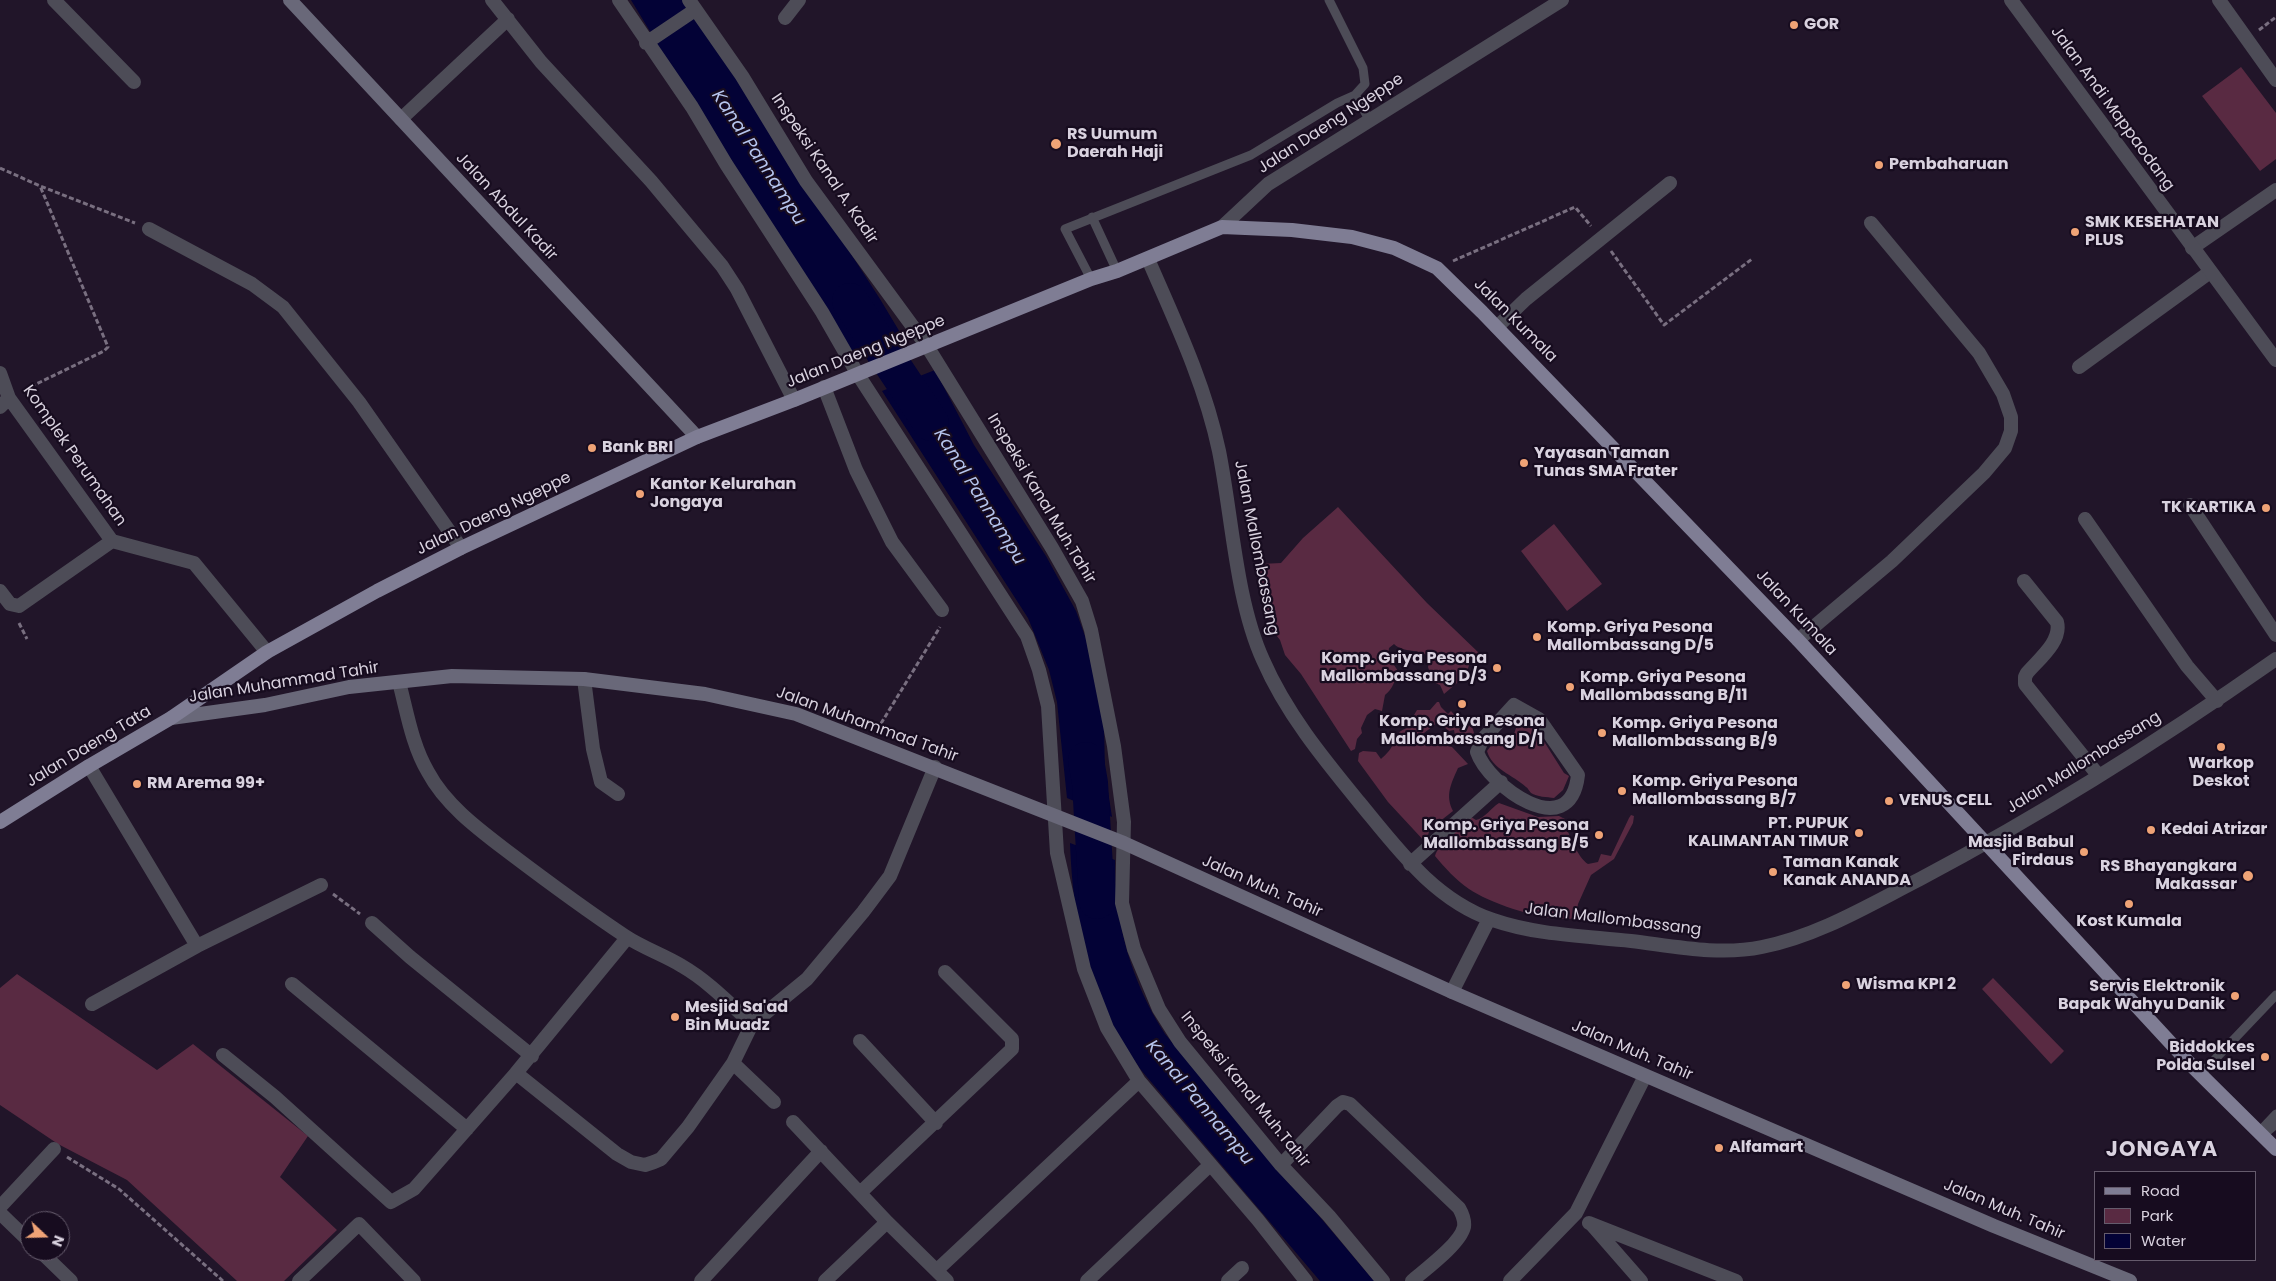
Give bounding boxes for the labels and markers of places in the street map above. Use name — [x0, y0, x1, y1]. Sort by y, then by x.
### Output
place label: GOR — [1804, 15, 1839, 35]
marker: GOR — [1788, 19, 1800, 31]
place label: RS Uumum Daerah Haji — [1067, 125, 1163, 163]
marker: RS Uumum Daerah Haji — [1049, 137, 1063, 151]
place label: Pembaharuan — [1889, 155, 2008, 175]
marker: Pembaharuan — [1873, 159, 1885, 171]
place label: SMK KESEHATAN PLUS — [2085, 213, 2219, 251]
marker: SMK KESEHATAN PLUS — [2069, 226, 2081, 238]
place label: Bank BRI — [602, 438, 673, 458]
marker: Bank BRI — [586, 442, 598, 454]
place label: Yayasan Taman Tunas SMA Frater — [1534, 444, 1678, 482]
marker: Yayasan Taman Tunas SMA Frater — [1518, 457, 1530, 469]
place label: Kantor Kelurahan Jongaya — [650, 475, 796, 513]
marker: Kantor Kelurahan Jongaya — [634, 488, 646, 500]
place label: TK KARTIKA — [2162, 498, 2256, 518]
marker: TK KARTIKA — [2260, 502, 2272, 514]
place label: Komp. Griya Pesona Mallombassang D/5 — [1547, 618, 1714, 656]
marker: Komp. Griya Pesona Mallombassang D/5 — [1531, 631, 1543, 643]
place label: Komp. Griya Pesona Mallombassang D/3 — [1321, 649, 1487, 687]
marker: Komp. Griya Pesona Mallombassang D/3 — [1491, 662, 1503, 674]
place label: Komp. Griya Pesona Mallombassang B/11 — [1580, 668, 1747, 706]
marker: Komp. Griya Pesona Mallombassang B/11 — [1564, 681, 1576, 693]
marker: Komp. Griya Pesona Mallombassang D/1 — [1456, 698, 1468, 710]
place label: Komp. Griya Pesona Mallombassang D/1 — [1379, 712, 1545, 750]
place label: Komp. Griya Pesona Mallombassang B/9 — [1612, 714, 1778, 752]
marker: Komp. Griya Pesona Mallombassang B/9 — [1596, 727, 1608, 739]
marker: Warkop Deskot — [2215, 741, 2227, 753]
place label: Warkop Deskot — [2188, 754, 2254, 792]
place label: Komp. Griya Pesona Mallombassang B/7 — [1632, 772, 1798, 810]
place label: RM Arema 99+ — [147, 774, 265, 794]
marker: RM Arema 99+ — [131, 778, 143, 790]
marker: Komp. Griya Pesona Mallombassang B/7 — [1616, 785, 1628, 797]
place label: VENUS CELL — [1899, 791, 1992, 811]
marker: VENUS CELL — [1883, 795, 1895, 807]
place label: PT. PUPUK KALIMANTAN TIMUR — [1688, 814, 1849, 852]
place label: Komp. Griya Pesona Mallombassang B/5 — [1423, 816, 1589, 854]
place label: Kedai Atrizar — [2161, 820, 2267, 840]
marker: Kedai Atrizar — [2145, 824, 2157, 836]
marker: PT. PUPUK KALIMANTAN TIMUR — [1853, 827, 1865, 839]
marker: Komp. Griya Pesona Mallombassang B/5 — [1593, 829, 1605, 841]
place label: Masjid Babul Firdaus — [1968, 833, 2074, 871]
marker: Masjid Babul Firdaus — [2078, 846, 2090, 858]
place label: Taman Kanak Kanak ANANDA — [1783, 853, 1911, 891]
place label: RS Bhayangkara Makassar — [2100, 857, 2237, 895]
marker: Taman Kanak Kanak ANANDA — [1767, 866, 1779, 878]
marker: RS Bhayangkara Makassar — [2241, 869, 2255, 883]
marker: Kost Kumala — [2123, 898, 2135, 910]
place label: Kost Kumala — [2076, 912, 2182, 932]
place label: Wisma KPI 2 — [1856, 975, 1956, 995]
place label: Servis Elektronik Bapak Wahyu Danik — [2058, 977, 2225, 1015]
marker: Wisma KPI 2 — [1840, 979, 1852, 991]
marker: Servis Elektronik Bapak Wahyu Danik — [2229, 990, 2241, 1002]
place label: Mesjid Sa'ad Bin Muadz — [685, 998, 788, 1036]
marker: Mesjid Sa'ad Bin Muadz — [669, 1011, 681, 1023]
place label: Biddokkes Polda Sulsel — [2156, 1038, 2255, 1076]
marker: Biddokkes Polda Sulsel — [2259, 1051, 2271, 1063]
place label: Alfamart — [1729, 1138, 1803, 1158]
marker: Alfamart — [1713, 1142, 1725, 1154]

